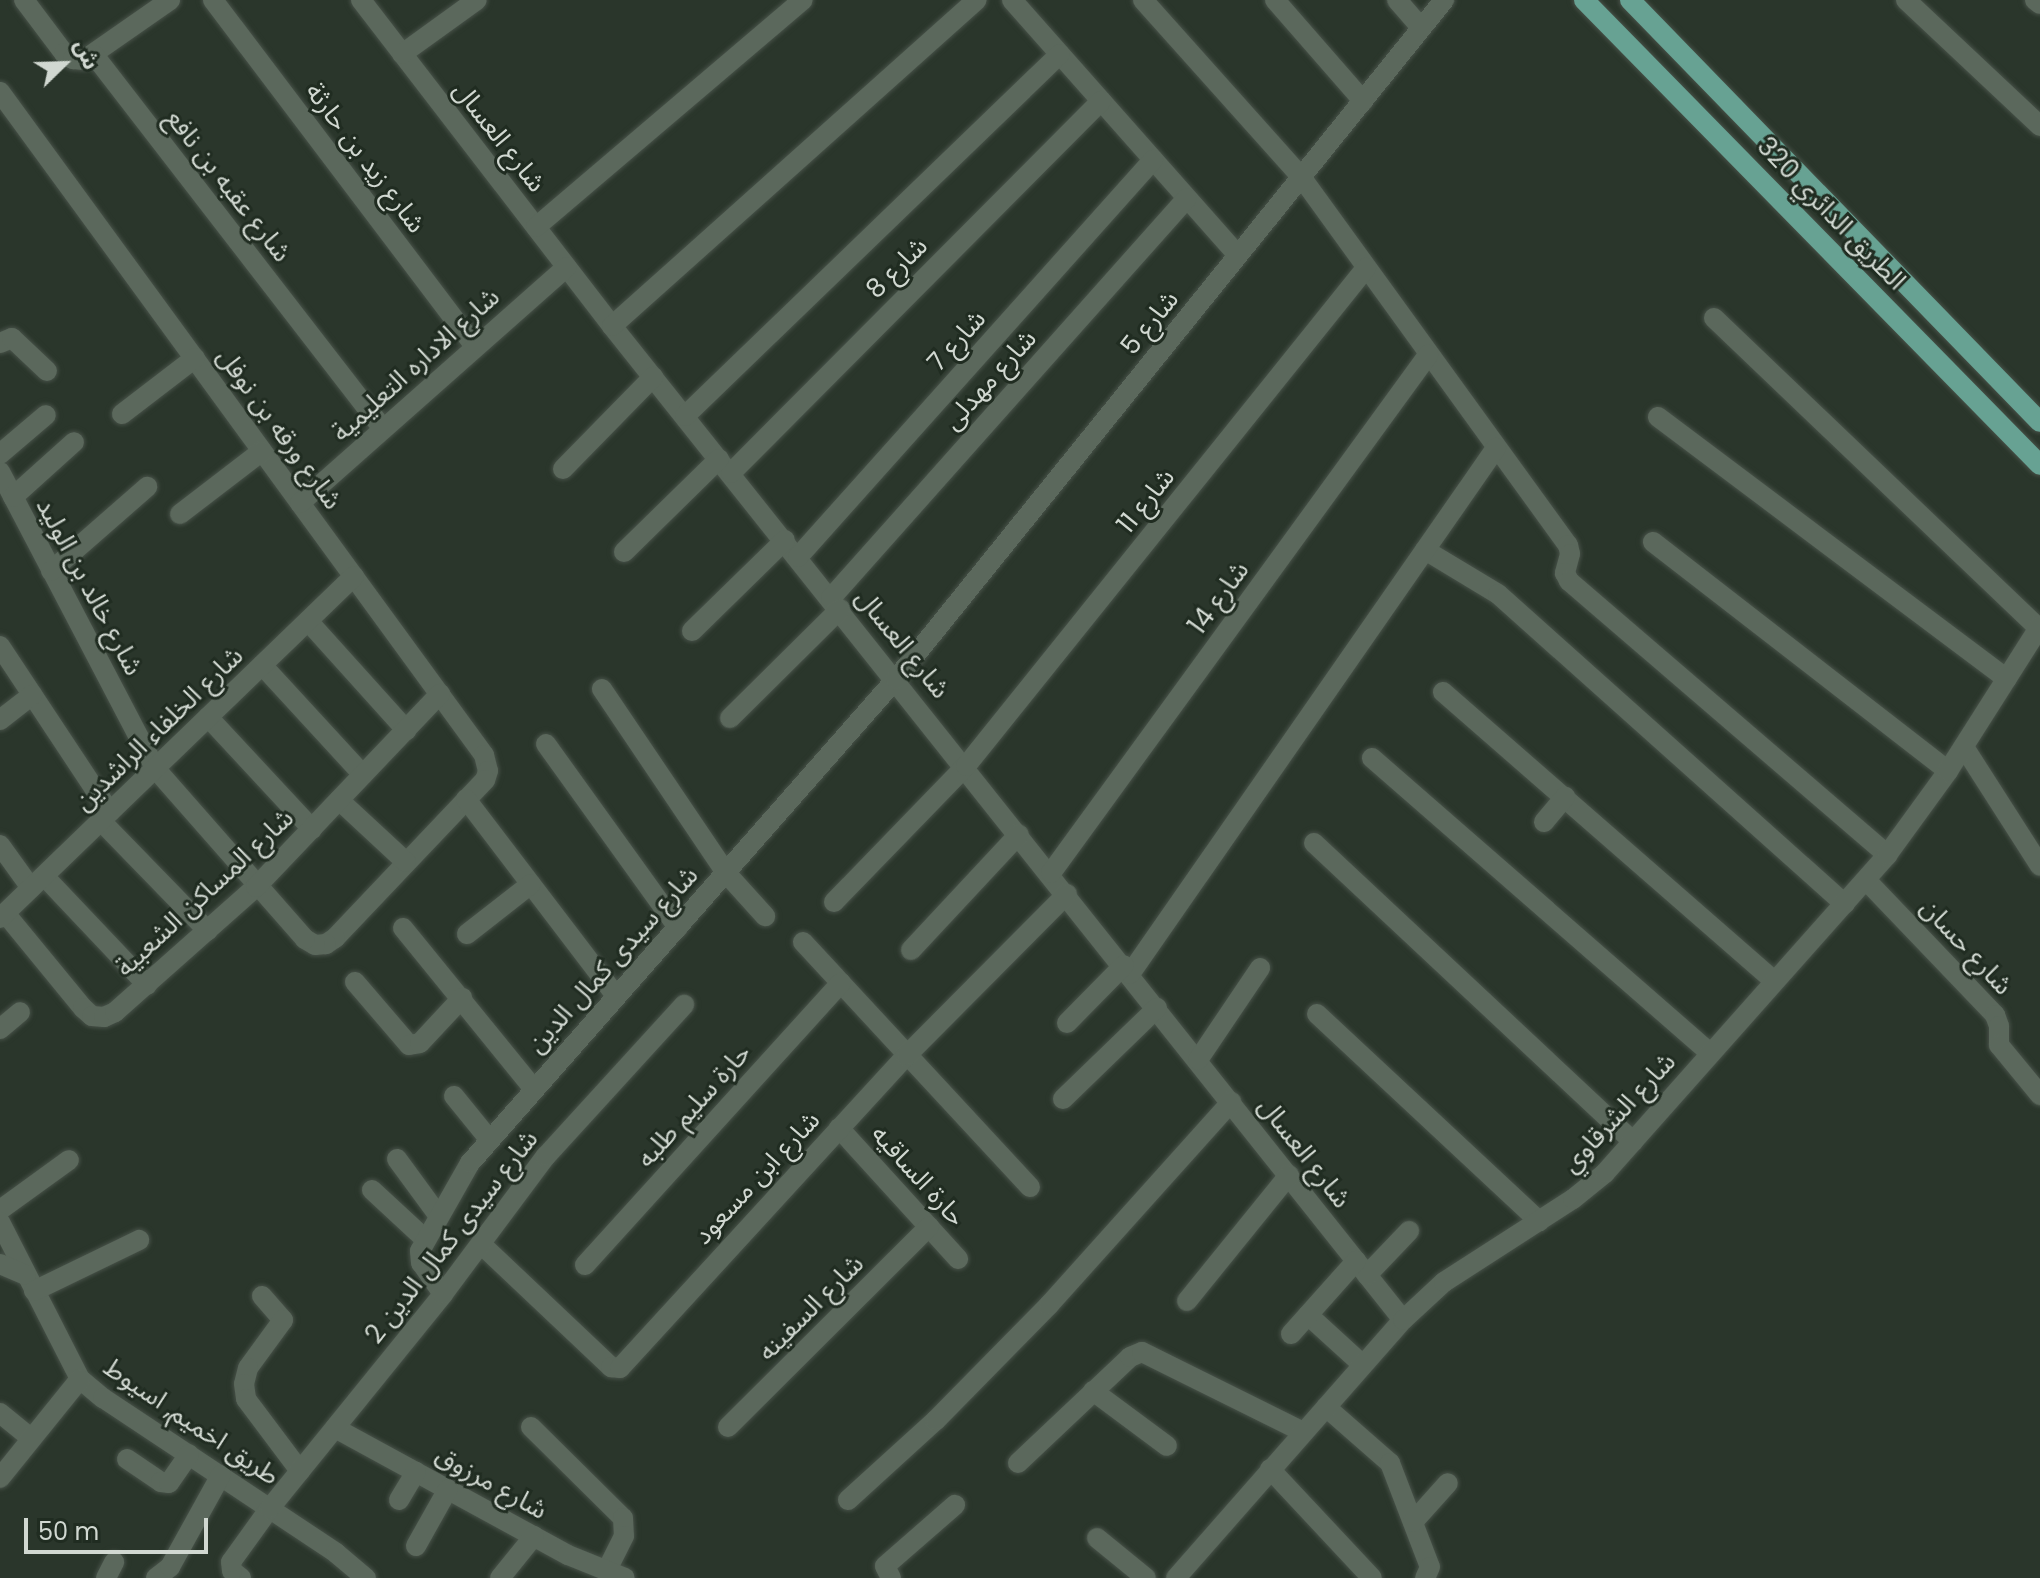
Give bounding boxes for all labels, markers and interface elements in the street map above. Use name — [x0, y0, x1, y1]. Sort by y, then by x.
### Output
north arrow — [24, 24, 104, 104]
text: ش — [66, 34, 107, 74]
street label: شارع العسال — [446, 75, 552, 199]
street label: شارع زيد بن حارثة — [298, 77, 432, 239]
street label: شارع عقبه بن نافع — [159, 104, 297, 268]
street label: الطريق الدائري 320 — [1750, 131, 1912, 297]
street label: شارع 8 — [860, 231, 934, 305]
street label: شارع الاداره التعليمية — [326, 282, 506, 448]
street label: شارع 5 — [1115, 284, 1185, 362]
street label: شارع 7 — [921, 304, 993, 378]
street label: شارع مهدلى — [937, 323, 1043, 437]
street label: شارع ورقه بن نوفل — [210, 342, 348, 516]
street label: شارع 11 — [1111, 462, 1181, 540]
street label: شارع خالد بن الوليد — [29, 493, 149, 681]
street label: شارع 14 — [1182, 556, 1256, 640]
street label: شارع العسال — [848, 583, 956, 705]
street label: شارع الخلفاء الراشدين — [68, 640, 250, 818]
street label: شارع المساكن الشعبية — [110, 803, 300, 983]
street label: شارع سيدى كمال الدين — [521, 860, 705, 1060]
street label: شارع حسان — [1914, 892, 2018, 1002]
street label: حارة سليم طلبه — [630, 1038, 758, 1174]
street label: شارع الشرقاوي — [1556, 1047, 1682, 1179]
street label: شارع العسال — [1251, 1091, 1357, 1215]
street label: شارع ابن مسعود — [687, 1105, 827, 1251]
street label: حارة الساقيه — [864, 1119, 972, 1233]
street label: شارع سيدى كمال الدين 2 — [359, 1124, 545, 1350]
street label: شارع السفينه — [752, 1249, 870, 1367]
street label: طريق اخميم, اسيوط — [97, 1352, 285, 1492]
street label: شارع مرزوق — [430, 1440, 552, 1526]
scale bar — [28, 1502, 212, 1552]
text: 50 m — [38, 1515, 99, 1548]

